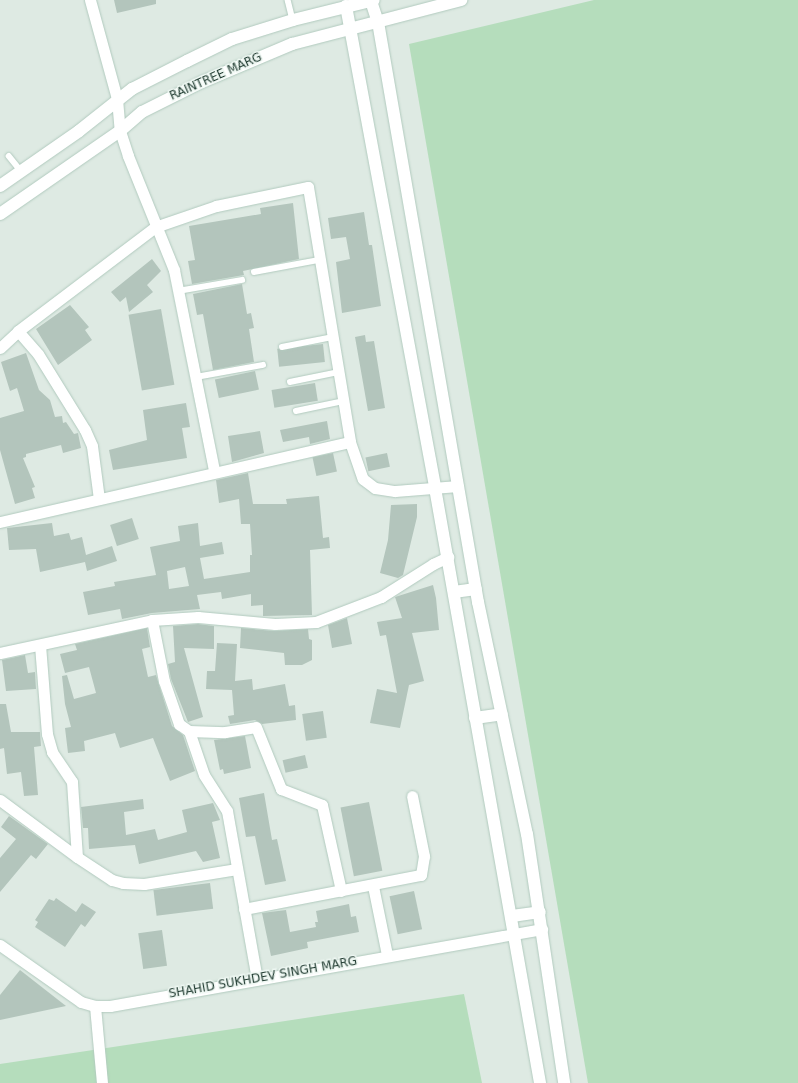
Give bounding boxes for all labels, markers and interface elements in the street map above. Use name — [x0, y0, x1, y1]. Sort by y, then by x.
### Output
street label: RAINTREE MARG — [168, 50, 264, 104]
street label: SHAHID SUKHDEV SINGH MARG — [168, 954, 358, 1002]

